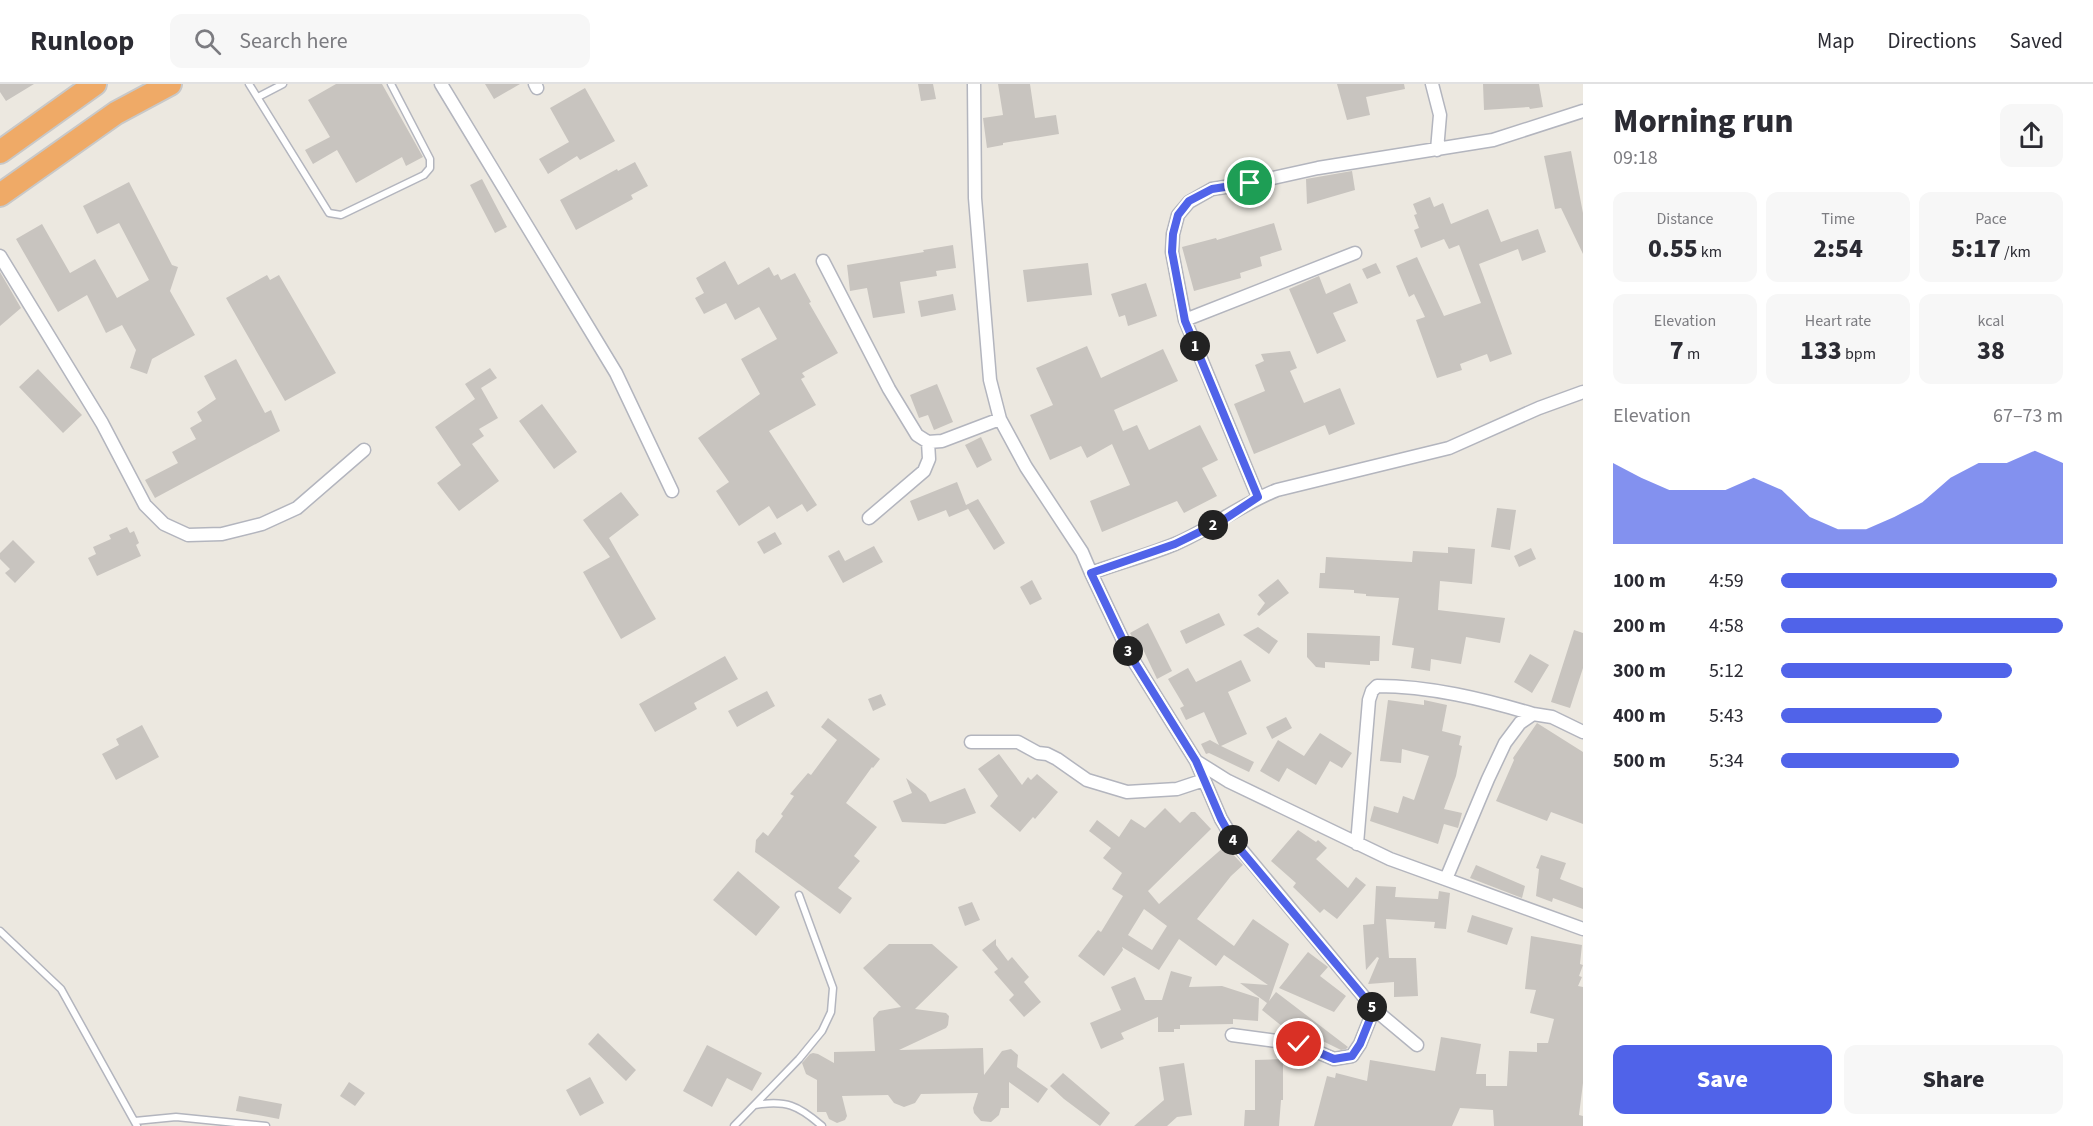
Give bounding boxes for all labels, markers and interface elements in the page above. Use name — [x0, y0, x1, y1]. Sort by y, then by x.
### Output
search box — [170, 14, 590, 68]
text: Runloop — [30, 21, 134, 61]
icon: search — [191, 25, 224, 58]
text: Search here — [239, 25, 348, 57]
text: Map — [1817, 26, 1855, 56]
text: Directions — [1888, 26, 1976, 56]
text: Saved — [2009, 26, 2063, 56]
text: Morning run — [1613, 98, 1793, 145]
button: share — [2000, 104, 2063, 167]
text: 09:18 — [1613, 144, 1658, 172]
pin — [1224, 157, 1275, 208]
icon: arrive — [1233, 166, 1266, 199]
text: Distance — [1657, 208, 1713, 230]
text: Time — [1821, 208, 1855, 230]
text: Pace — [1975, 208, 2007, 230]
text: 0.55 — [1648, 230, 1698, 267]
text: 2:54 — [1813, 230, 1863, 267]
text: 5:17 — [1951, 230, 2001, 267]
text: km — [1698, 241, 1722, 263]
text: /km — [2001, 241, 2031, 263]
text: Elevation — [1654, 310, 1716, 332]
text: Heart rate — [1805, 310, 1871, 332]
text: kcal — [1978, 310, 2004, 332]
pin: 1 — [1180, 331, 1210, 361]
text: 7 — [1670, 332, 1684, 369]
text: 133 — [1800, 332, 1842, 369]
text: 38 — [1977, 332, 2005, 369]
text: 1 — [1191, 335, 1199, 357]
text: m — [1684, 343, 1700, 365]
text: bpm — [1842, 343, 1876, 365]
text: Elevation — [1613, 402, 1691, 430]
text: 67–73 m — [1993, 402, 2063, 430]
pin: 2 — [1198, 510, 1228, 540]
text: 2 — [1209, 514, 1217, 536]
text: 100 m — [1613, 567, 1666, 595]
text: 4:59 — [1709, 567, 1744, 595]
text: 200 m — [1613, 612, 1666, 640]
text: 4:58 — [1709, 612, 1744, 640]
pin: 3 — [1113, 636, 1143, 666]
text: 3 — [1124, 640, 1132, 662]
text: 300 m — [1613, 657, 1666, 685]
text: 5:12 — [1709, 657, 1744, 685]
text: 400 m — [1613, 702, 1666, 730]
text: 5:43 — [1709, 702, 1744, 730]
text: 500 m — [1613, 747, 1666, 775]
text: 5:34 — [1709, 747, 1744, 775]
pin: 4 — [1218, 825, 1248, 855]
text: 4 — [1229, 829, 1237, 851]
pin: 5 — [1357, 992, 1387, 1022]
text: 5 — [1368, 996, 1376, 1018]
pin — [1273, 1018, 1324, 1069]
icon: check — [1282, 1027, 1315, 1060]
button: Save — [1613, 1045, 1832, 1114]
button: Share — [1844, 1045, 2063, 1114]

